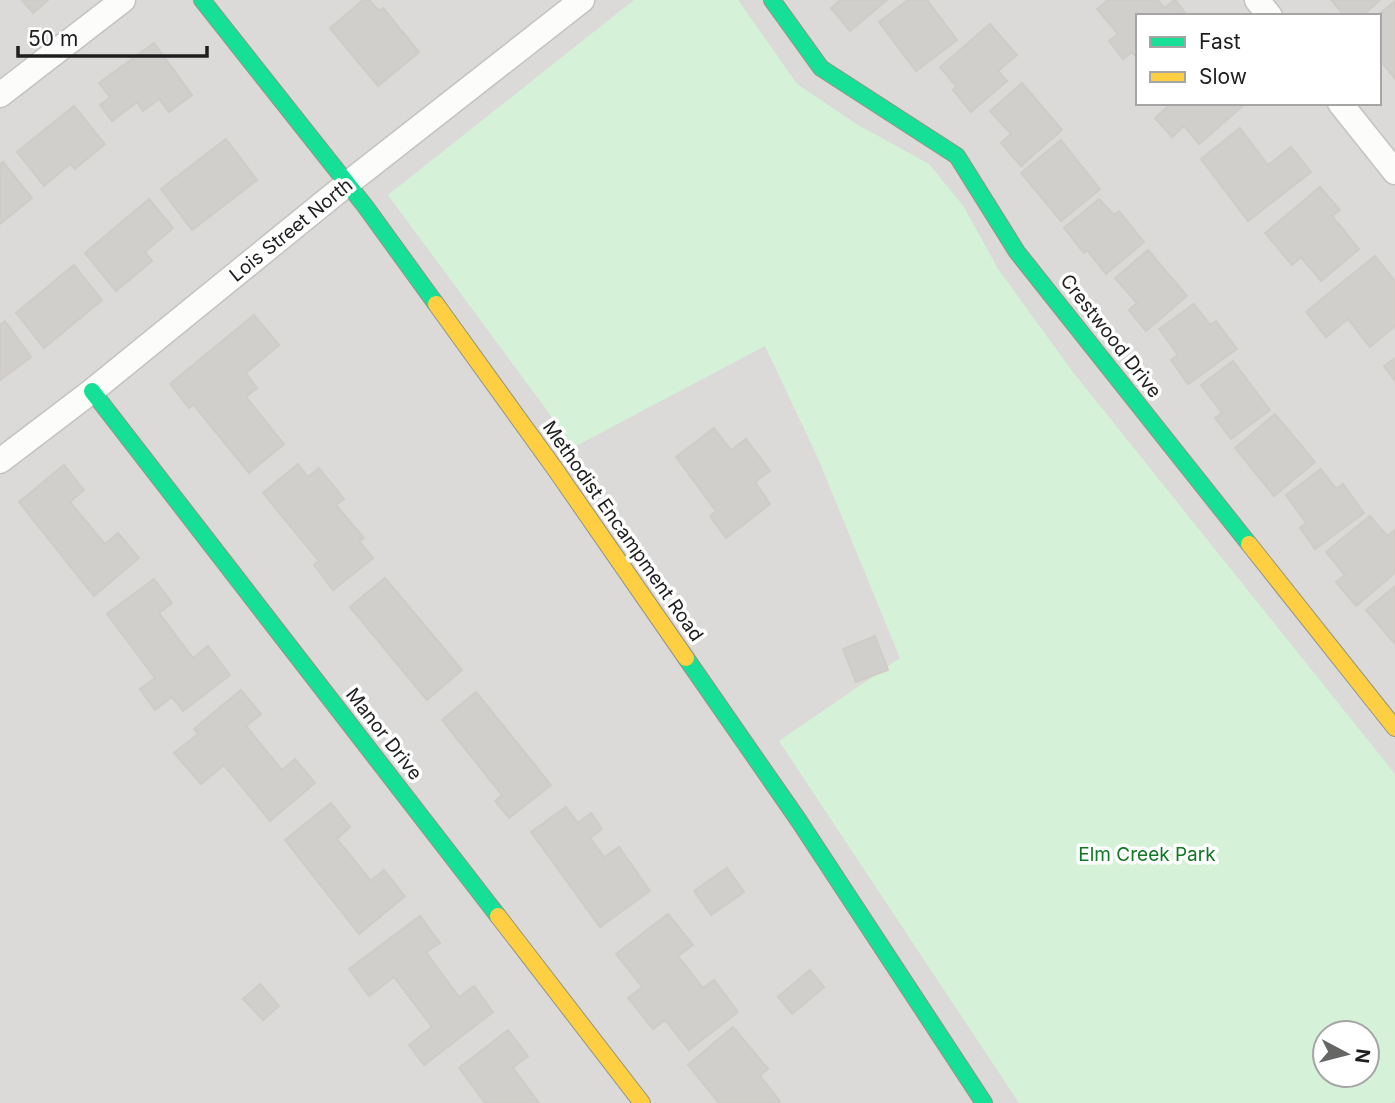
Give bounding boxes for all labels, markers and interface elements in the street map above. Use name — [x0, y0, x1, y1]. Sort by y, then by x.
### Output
scale bar — [18, 14, 206, 58]
legend — [1136, 14, 1381, 105]
text: 50 m — [28, 26, 78, 51]
text: Fast — [1199, 29, 1241, 54]
text: Slow — [1199, 64, 1247, 89]
street label: Lois Street North — [225, 173, 357, 287]
street label: Crestwood Drive — [1056, 270, 1166, 402]
street label: Methodist Encampment Road — [538, 416, 708, 646]
street label: Manor Drive — [341, 684, 427, 784]
park label: Elm Creek Park — [1078, 843, 1216, 866]
north arrow — [1311, 1019, 1381, 1089]
text: N — [1350, 1047, 1375, 1065]

